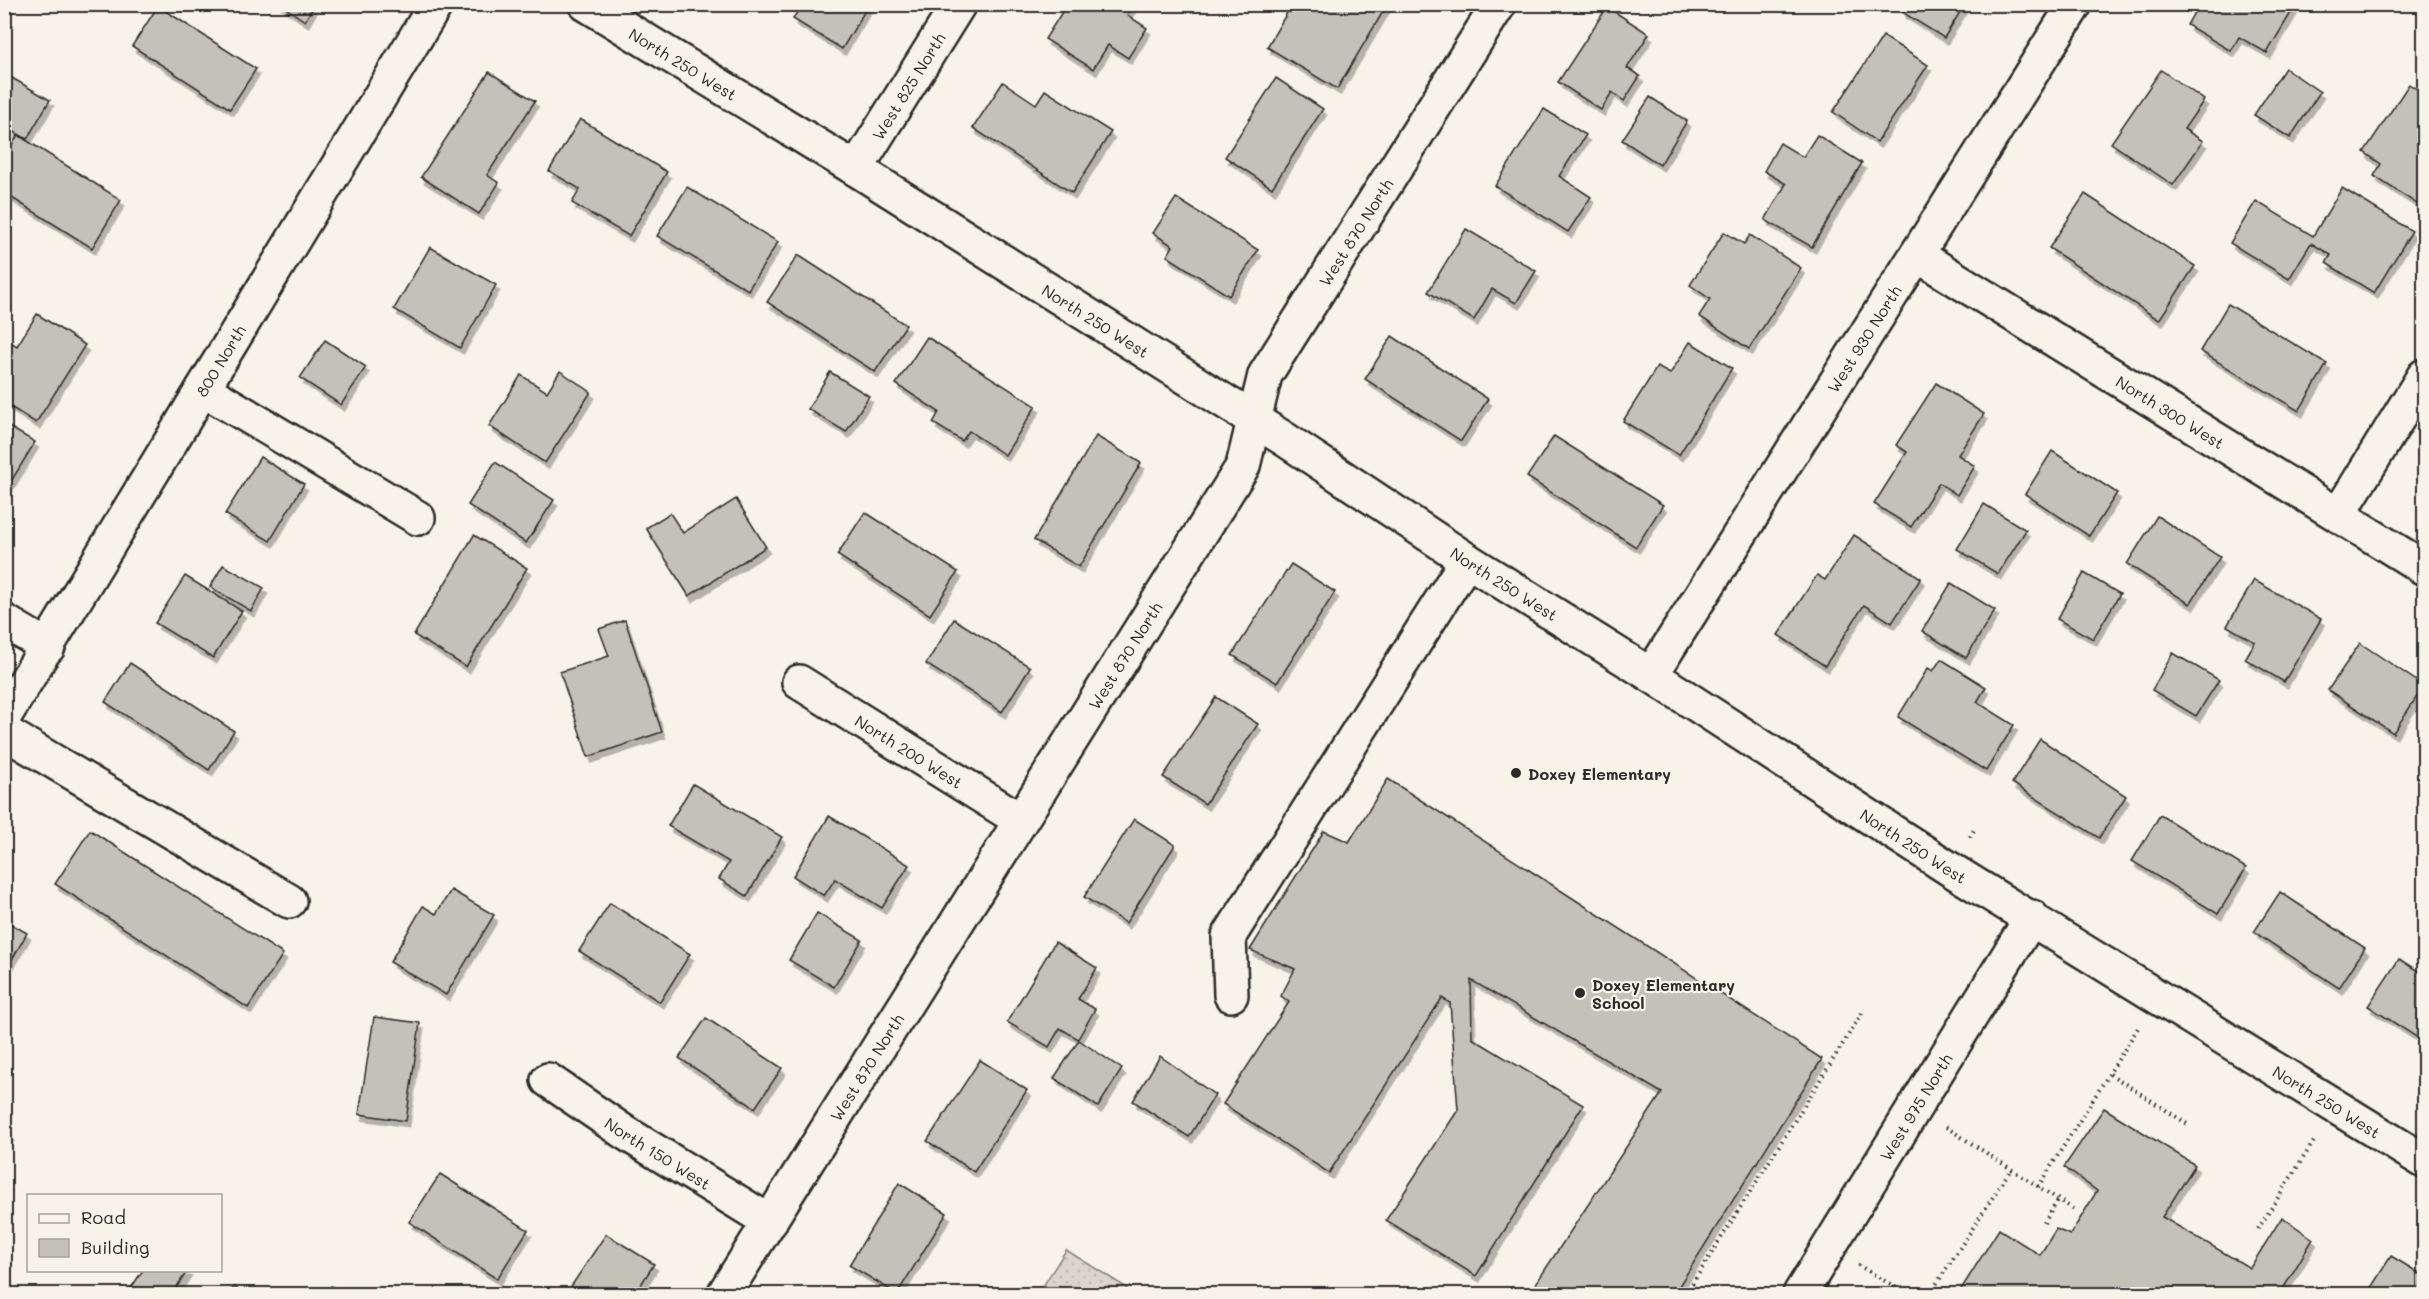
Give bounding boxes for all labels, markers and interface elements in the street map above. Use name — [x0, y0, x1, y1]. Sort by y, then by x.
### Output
street label: North 250 West — [625, 23, 741, 104]
street label: West 825 North — [867, 28, 949, 143]
street label: West 870 North — [1314, 174, 1397, 290]
street label: North 250 West — [1038, 279, 1153, 362]
street label: West 930 North — [1822, 281, 1905, 396]
street label: 800 North — [190, 321, 250, 400]
street label: North 300 West — [2112, 370, 2229, 453]
street label: North 250 West — [1447, 542, 1562, 625]
street label: West 870 North — [1083, 597, 1166, 713]
street label: North 200 West — [851, 709, 967, 792]
place label: Doxey Elementary — [1528, 763, 1671, 784]
marker: Doxey Elementary — [1509, 766, 1523, 780]
street label: North 250 West — [1857, 803, 1971, 887]
place label: Doxey Elementary School — [1592, 974, 1735, 1013]
marker: Doxey Elementary School — [1573, 986, 1587, 1000]
street label: West 870 North — [825, 1009, 908, 1125]
street label: West 975 North — [1874, 1049, 1956, 1164]
street label: North 250 West — [2269, 1060, 2385, 1142]
street label: North 150 West — [601, 1112, 715, 1194]
legend — [27, 1194, 222, 1272]
text: Road — [81, 1205, 126, 1229]
text: Building — [81, 1235, 149, 1259]

